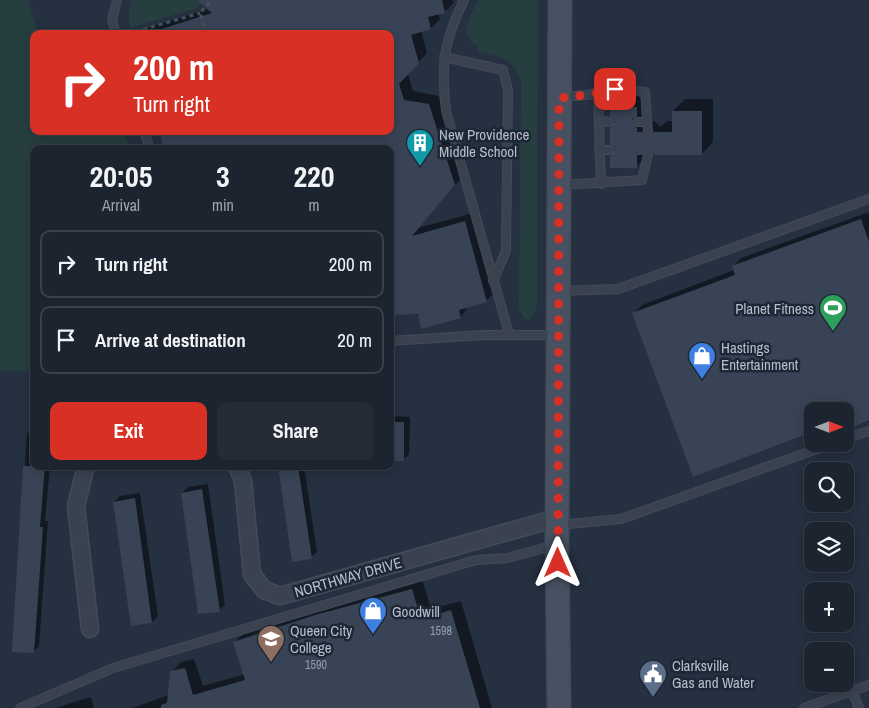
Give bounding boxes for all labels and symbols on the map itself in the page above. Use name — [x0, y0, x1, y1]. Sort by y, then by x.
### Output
pin — [594, 68, 636, 110]
place label: New Providence Middle School — [439, 124, 529, 162]
building icon: New Providence Middle School — [405, 128, 435, 167]
sports icon: Planet Fitness — [818, 293, 848, 332]
place label: Planet Fitness — [735, 298, 814, 319]
place label: Hastings Entertainment — [721, 337, 799, 375]
shop icon: Hastings Entertainment — [687, 341, 717, 380]
north arrow — [804, 402, 854, 452]
position arrow — [531, 536, 583, 588]
street label: NORTHWAY DRIVE — [292, 552, 404, 602]
shop icon: Goodwill — [358, 596, 388, 635]
place label: Goodwill — [392, 601, 440, 622]
place label: Queen City College — [290, 620, 353, 658]
house number: 1598 — [430, 623, 452, 639]
school or university icon: Queen City College — [256, 624, 286, 663]
place label: Clarksville Gas and Water — [672, 655, 754, 693]
house number: 1590 — [305, 657, 327, 673]
public building icon: Clarksville Gas and Water — [638, 659, 668, 698]

